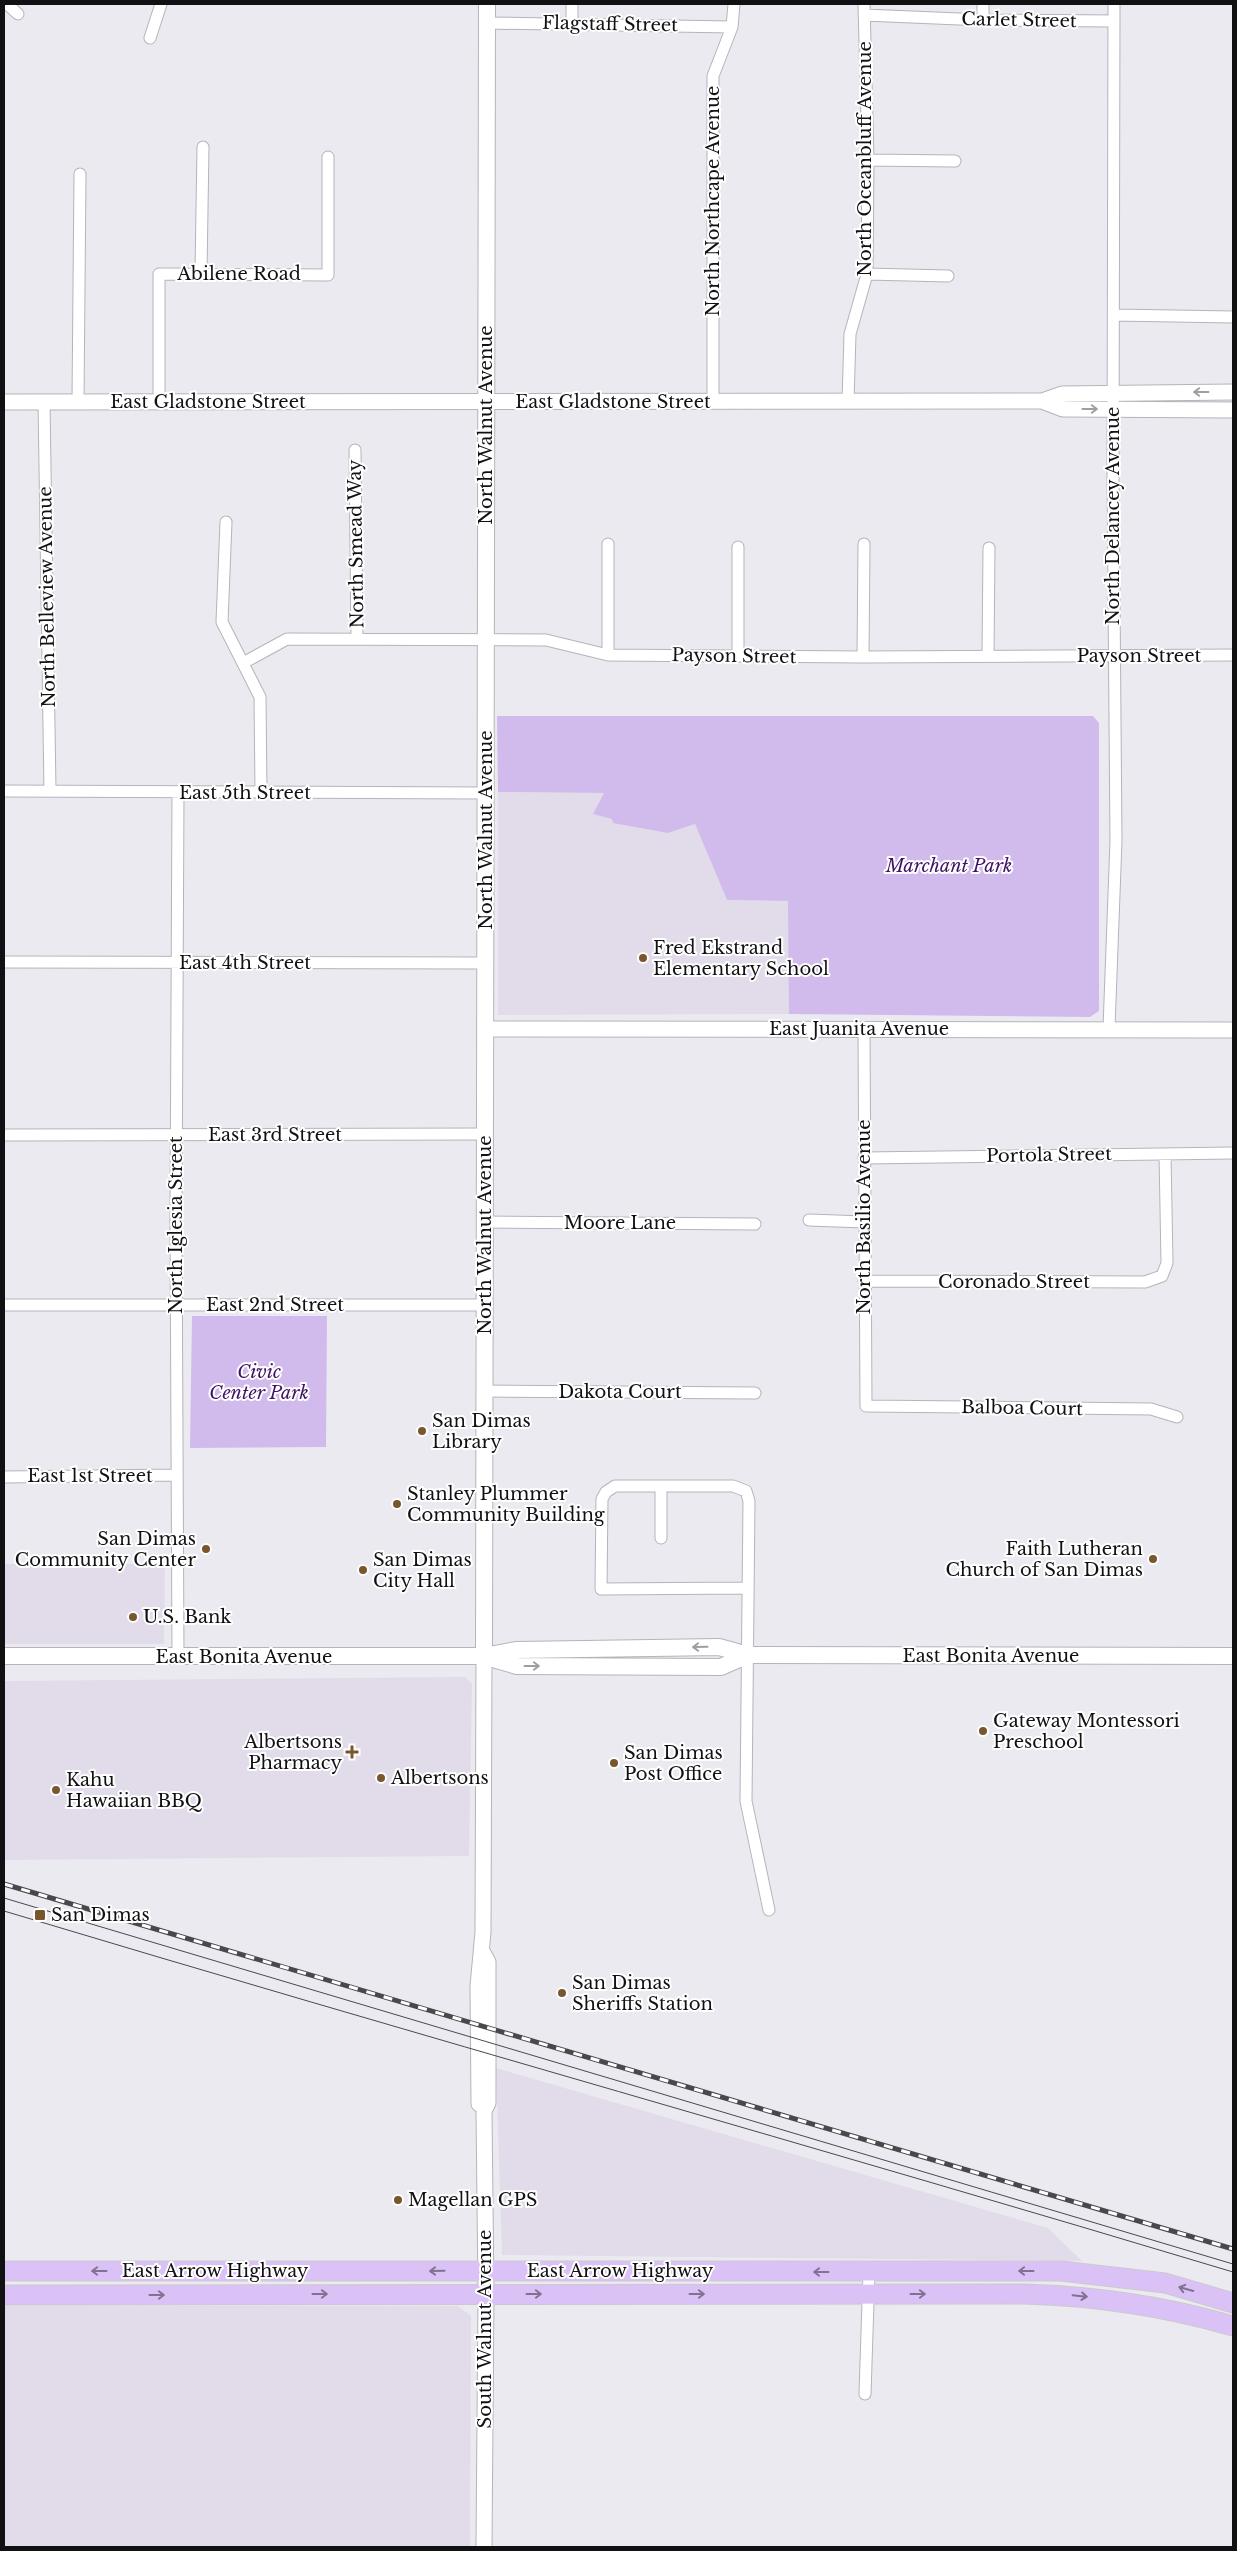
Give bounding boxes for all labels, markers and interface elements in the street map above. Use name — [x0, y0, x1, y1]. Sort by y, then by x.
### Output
street label: Carlet Street — [961, 8, 1077, 32]
street label: Flagstaff Street — [542, 12, 678, 36]
street label: North Oceanbluff Avenue — [854, 41, 876, 277]
street label: North Northcape Avenue — [702, 86, 724, 316]
street label: Abilene Road — [176, 263, 301, 285]
street label: North Walnut Avenue — [475, 325, 497, 525]
one-way arrow — [1193, 387, 1210, 397]
street label: East Gladstone Street — [110, 391, 306, 413]
street label: East Gladstone Street — [515, 391, 711, 413]
one-way arrow — [1081, 404, 1097, 414]
street label: North Delancey Avenue — [1102, 407, 1124, 625]
street label: North Smead Way — [344, 459, 368, 629]
street label: North Belleview Avenue — [34, 486, 60, 708]
street label: Payson Street — [671, 644, 797, 668]
street label: Payson Street — [1077, 645, 1202, 667]
street label: North Walnut Avenue — [475, 730, 497, 930]
street label: East 5th Street — [179, 782, 311, 804]
park label: Marchant Park — [885, 855, 1012, 877]
place label: Fred Ekstrand Elementary School — [653, 937, 829, 980]
street label: East 4th Street — [179, 952, 311, 974]
marker: Fred Ekstrand Elementary School — [637, 952, 649, 964]
street label: East Juanita Avenue — [769, 1018, 949, 1040]
street label: North Basilio Avenue — [853, 1119, 875, 1315]
street label: East 3rd Street — [208, 1124, 342, 1146]
street label: North Walnut Avenue — [474, 1135, 496, 1335]
street label: North Iglesia Street — [165, 1136, 187, 1314]
street label: Portola Street — [986, 1143, 1112, 1167]
street label: Moore Lane — [564, 1212, 676, 1234]
street label: Coronado Street — [938, 1271, 1090, 1293]
street label: East 2nd Street — [206, 1294, 344, 1316]
park label: Civic Center Park — [209, 1361, 309, 1404]
street label: Dakota Court — [558, 1381, 682, 1403]
street label: Balboa Court — [961, 1396, 1083, 1420]
place label: San Dimas Library — [432, 1410, 531, 1453]
marker: San Dimas Library — [416, 1425, 428, 1437]
street label: East 1st Street — [27, 1465, 153, 1487]
place label: Stanley Plummer Community Building — [407, 1483, 605, 1526]
marker: Stanley Plummer Community Building — [391, 1498, 403, 1510]
place label: San Dimas Community Center — [15, 1528, 196, 1571]
place label: Faith Lutheran Church of San Dimas — [946, 1538, 1143, 1581]
marker: San Dimas Community Center — [200, 1543, 212, 1555]
place label: San Dimas City Hall — [373, 1549, 472, 1592]
marker: Faith Lutheran Church of San Dimas — [1147, 1553, 1159, 1565]
marker: San Dimas City Hall — [357, 1564, 369, 1576]
place label: U.S. Bank — [143, 1606, 231, 1628]
marker: U.S. Bank — [127, 1611, 139, 1623]
one-way arrow — [693, 1642, 709, 1652]
street label: East Bonita Avenue — [903, 1645, 1079, 1667]
street label: East Bonita Avenue — [156, 1646, 332, 1668]
one-way arrow — [523, 1661, 539, 1671]
place label: Gateway Montessori Preschool — [993, 1710, 1180, 1753]
marker: Gateway Montessori Preschool — [977, 1725, 989, 1737]
place label: Albertsons Pharmacy — [243, 1731, 342, 1774]
place label: San Dimas Post Office — [624, 1742, 723, 1785]
marker: Albertsons Pharmacy — [346, 1746, 358, 1758]
marker: San Dimas Post Office — [608, 1757, 620, 1769]
place label: Albertsons — [390, 1767, 489, 1789]
place label: Kahu Hawaiian BBQ — [66, 1769, 202, 1812]
marker: Albertsons — [375, 1772, 387, 1784]
marker: Kahu Hawaiian BBQ — [50, 1784, 62, 1796]
place label: San Dimas — [51, 1904, 150, 1926]
marker: San Dimas — [33, 1908, 47, 1922]
place label: San Dimas Sheriffs Station — [572, 1972, 713, 2015]
marker: San Dimas Sheriffs Station — [556, 1987, 568, 1999]
place label: Magellan GPS — [408, 2189, 537, 2211]
marker: Magellan GPS — [392, 2194, 404, 2206]
street label: South Walnut Avenue — [474, 2230, 496, 2428]
street label: East Arrow Highway — [122, 2260, 309, 2282]
street label: East Arrow Highway — [527, 2260, 714, 2282]
one-way arrow — [91, 2266, 108, 2276]
one-way arrow — [429, 2266, 445, 2276]
one-way arrow — [1018, 2266, 1034, 2276]
one-way arrow — [813, 2267, 829, 2277]
one-way arrow — [1179, 2284, 1195, 2294]
one-way arrow — [312, 2289, 328, 2299]
one-way arrow — [526, 2289, 542, 2299]
one-way arrow — [688, 2289, 705, 2299]
one-way arrow — [910, 2289, 926, 2299]
one-way arrow — [149, 2290, 165, 2299]
one-way arrow — [1072, 2291, 1088, 2301]

